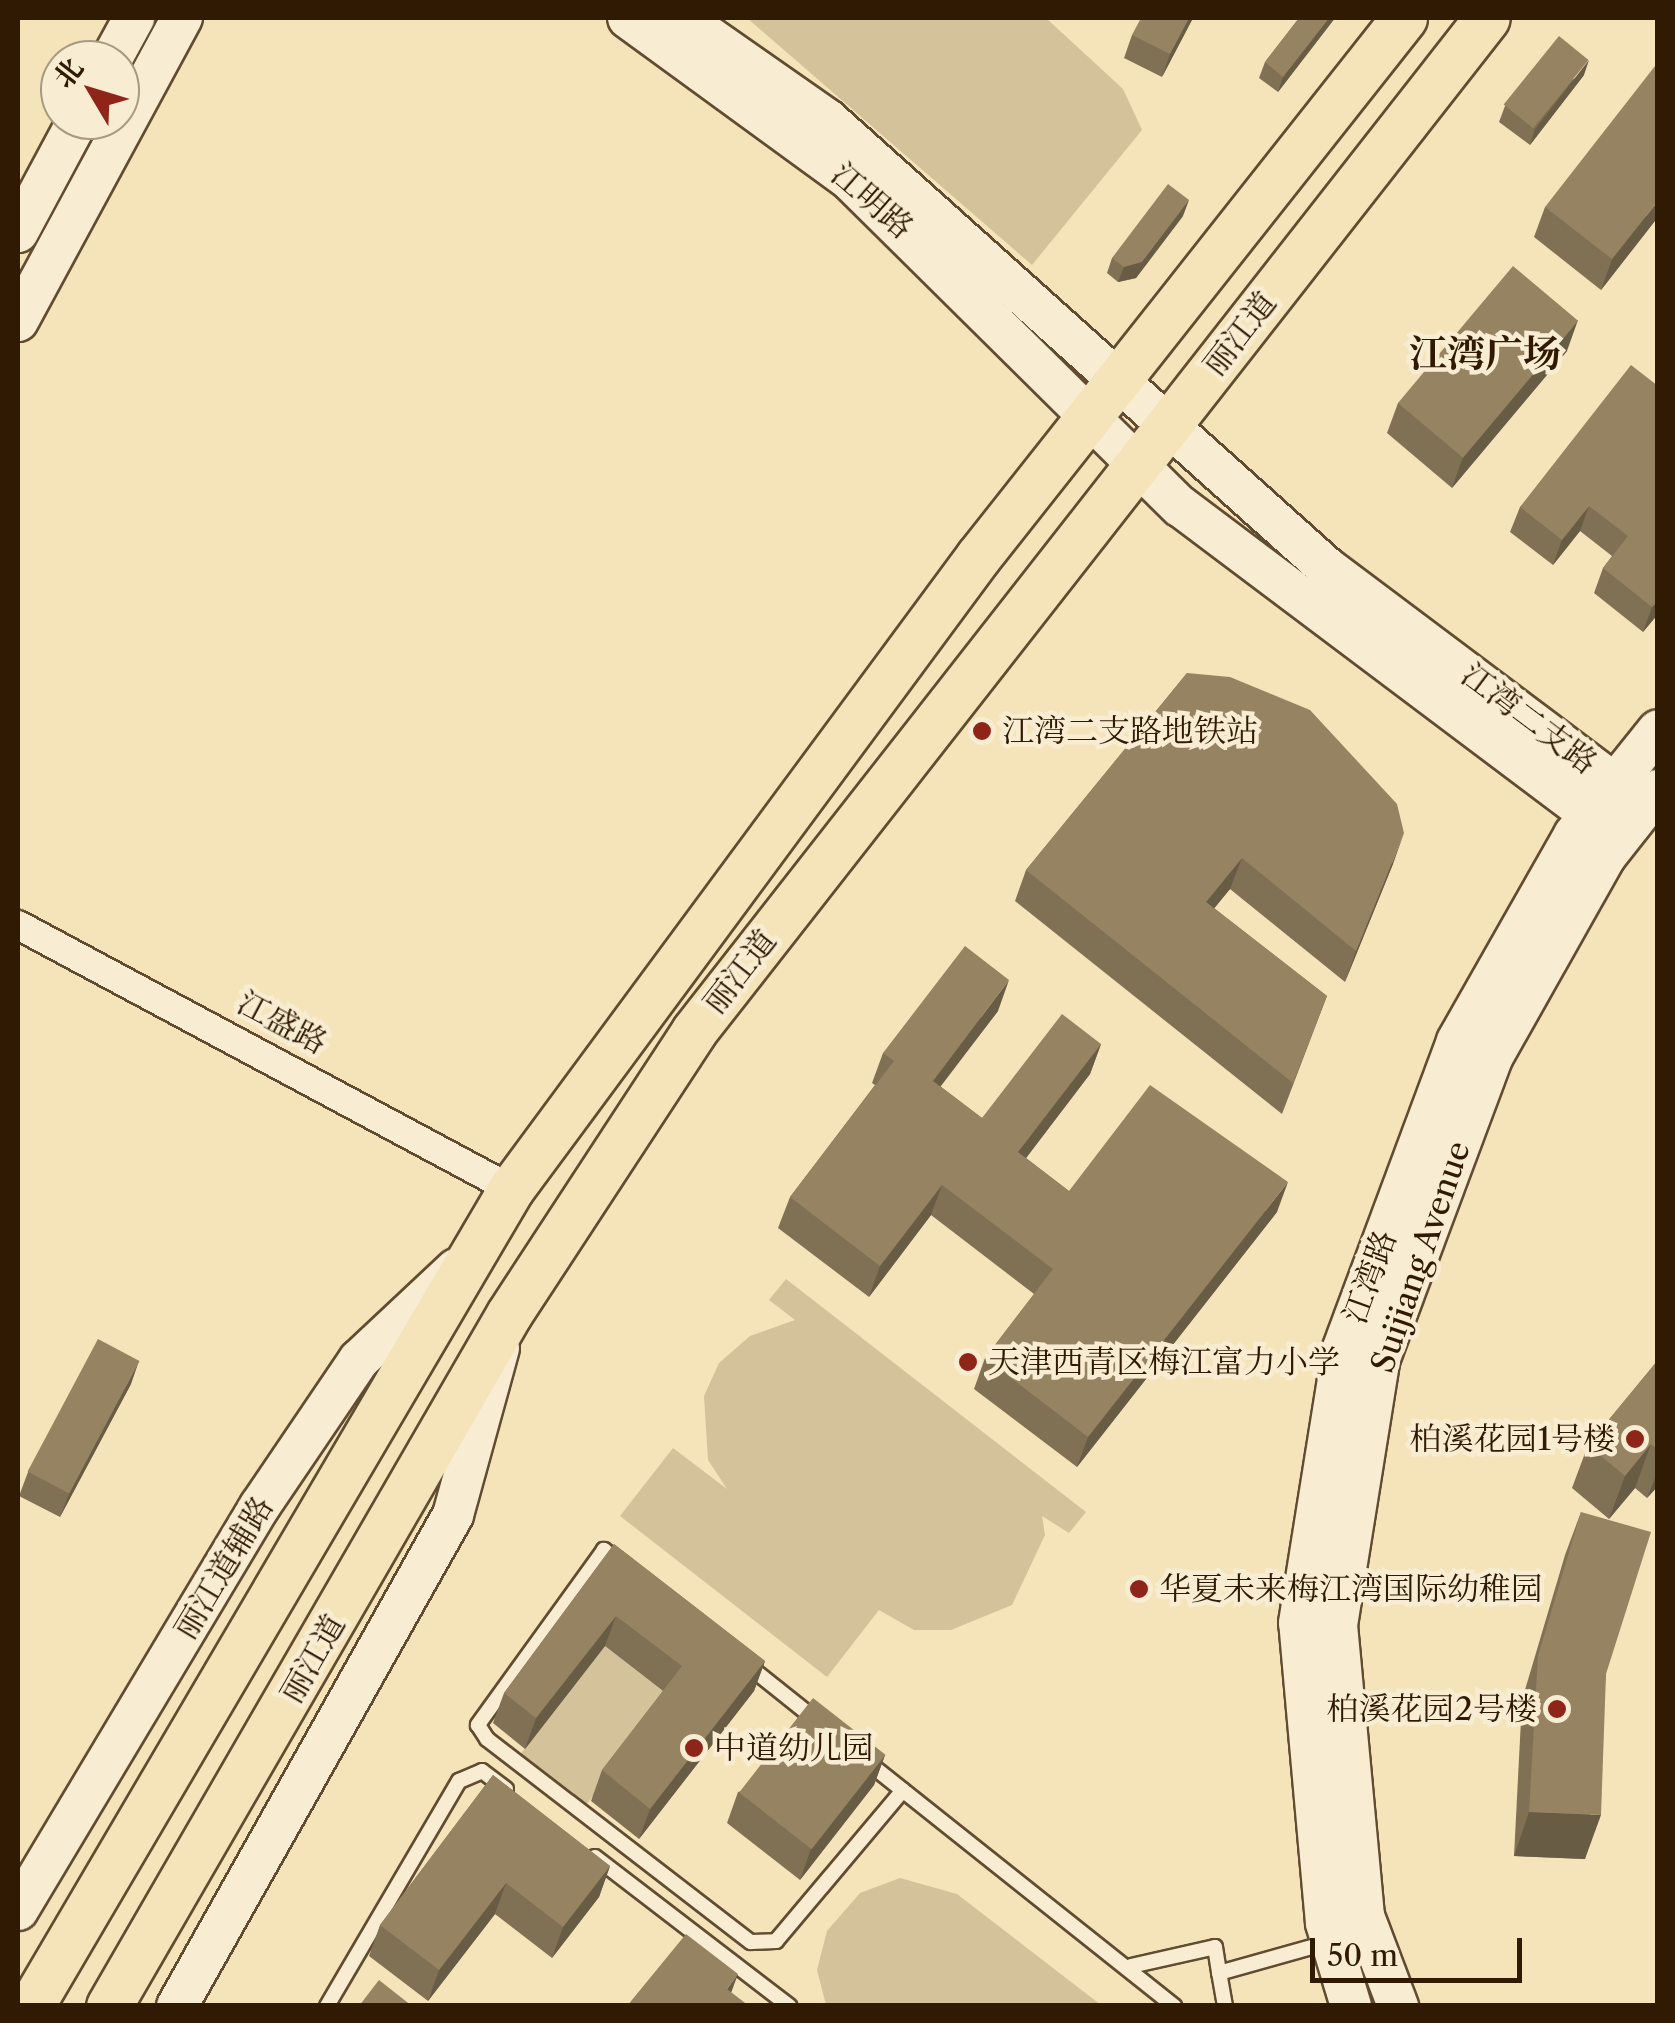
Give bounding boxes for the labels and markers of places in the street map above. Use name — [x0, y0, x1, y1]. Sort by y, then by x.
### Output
place label: 江湾二支路地铁站 — [1002, 712, 1258, 750]
marker: 江湾二支路地铁站 — [971, 720, 993, 742]
place label: 天津西青区梅江富力小学 — [988, 1343, 1340, 1381]
marker: 天津西青区梅江富力小学 — [957, 1351, 979, 1373]
place label: 柏溪花园1号楼 — [1410, 1420, 1615, 1458]
marker: 柏溪花园1号楼 — [1624, 1428, 1646, 1450]
place label: 华夏未来梅江湾国际幼稚园 — [1159, 1570, 1543, 1608]
marker: 华夏未来梅江湾国际幼稚园 — [1128, 1578, 1150, 1600]
place label: 柏溪花园2号楼 — [1327, 1690, 1537, 1728]
marker: 柏溪花园2号楼 — [1546, 1698, 1568, 1720]
place label: 中道幼儿园 — [714, 1729, 874, 1767]
marker: 中道幼儿园 — [683, 1737, 705, 1759]

